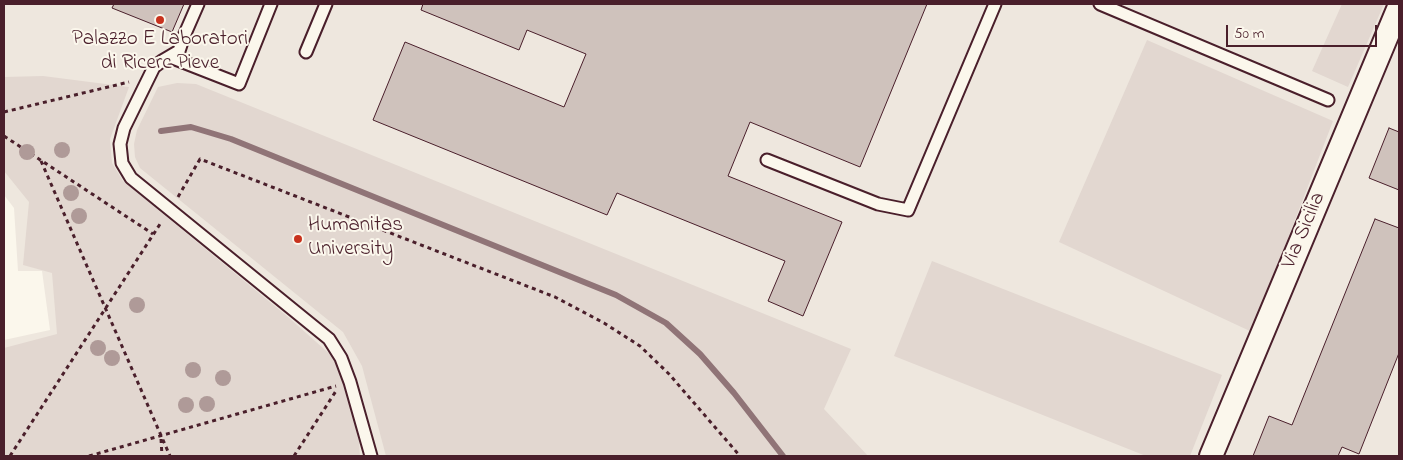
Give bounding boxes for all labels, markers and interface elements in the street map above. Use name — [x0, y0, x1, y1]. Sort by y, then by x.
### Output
marker: Palazzo E Laboratori di Ricerc Pieve — [154, 14, 166, 26]
scale bar — [1228, 15, 1379, 47]
text: 50 m — [1234, 23, 1264, 45]
place label: Palazzo E Laboratori di Ricerc Pieve — [72, 28, 248, 78]
street label: Via Sicilia — [1278, 189, 1332, 273]
place label: Humanitas University — [308, 214, 403, 264]
marker: Humanitas University — [292, 233, 304, 245]

